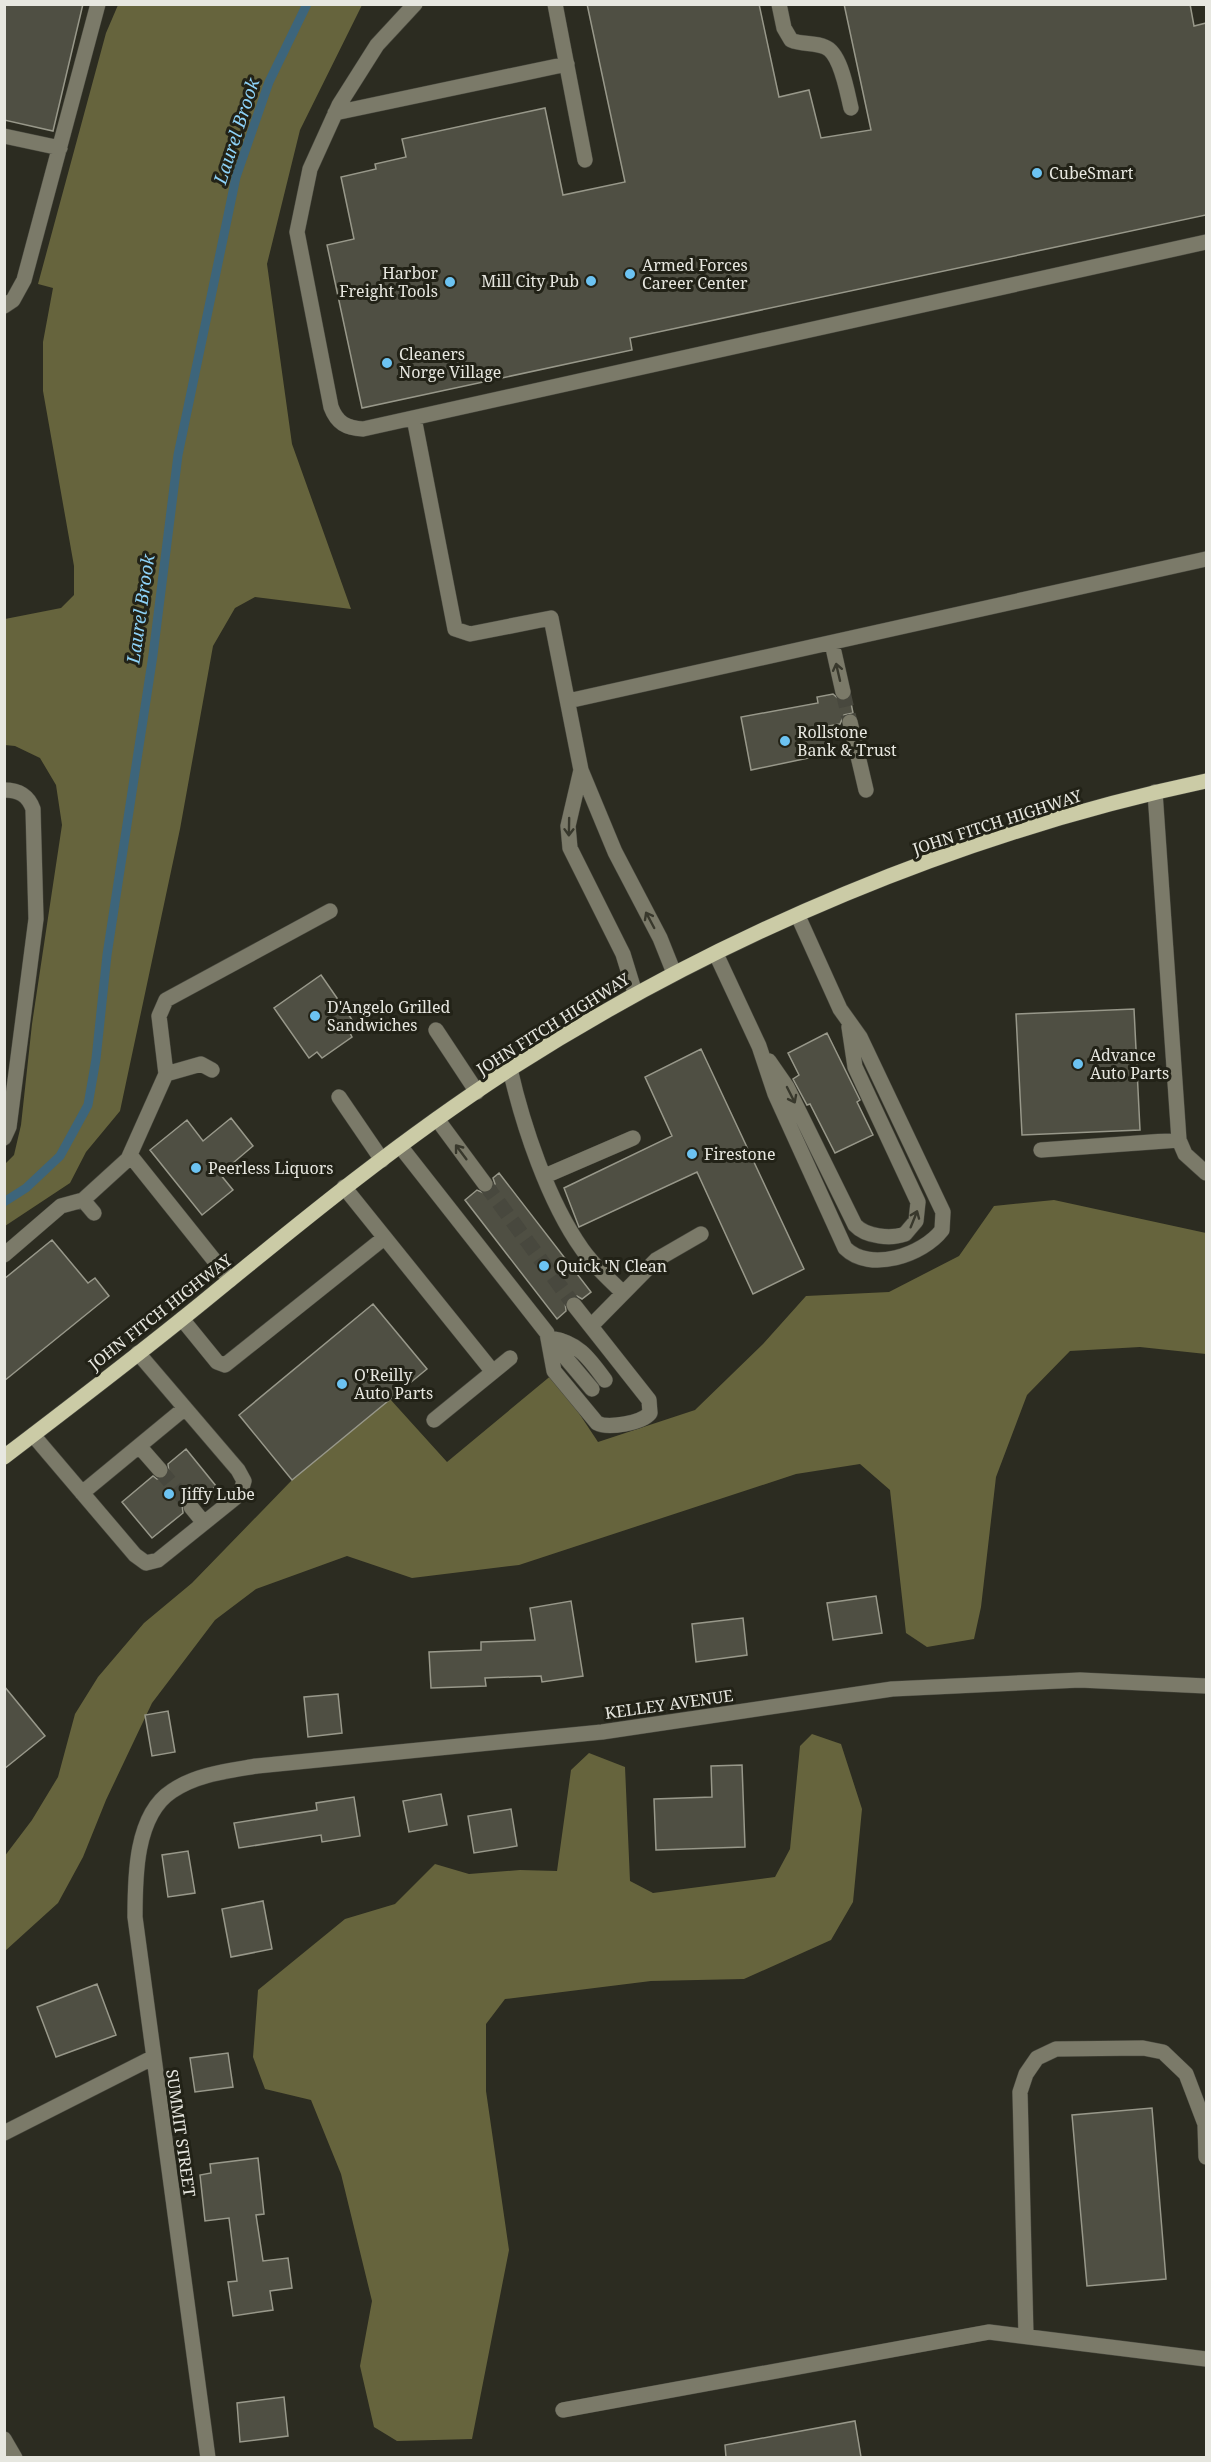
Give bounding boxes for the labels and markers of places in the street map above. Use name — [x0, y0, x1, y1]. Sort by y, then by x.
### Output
place label: CubeSmart — [1049, 162, 1134, 184]
marker: CubeSmart — [1030, 166, 1044, 180]
place label: Armed Forces Career Center — [642, 254, 748, 294]
place label: Harbor Freight Tools — [339, 262, 438, 302]
marker: Armed Forces Career Center — [623, 267, 637, 281]
place label: Mill City Pub — [481, 270, 579, 292]
marker: Mill City Pub — [584, 274, 598, 288]
marker: Harbor Freight Tools — [443, 275, 457, 289]
place label: Cleaners Norge Village — [399, 343, 501, 383]
marker: Cleaners Norge Village — [380, 356, 394, 370]
place label: Rollstone Bank & Trust — [797, 721, 897, 761]
marker: Rollstone Bank & Trust — [778, 734, 792, 748]
place label: D'Angelo Grilled Sandwiches — [327, 996, 451, 1036]
marker: D'Angelo Grilled Sandwiches — [308, 1009, 322, 1023]
place label: Advance Auto Parts — [1090, 1044, 1169, 1084]
marker: Advance Auto Parts — [1071, 1057, 1085, 1071]
place label: Firestone — [704, 1143, 776, 1165]
marker: Firestone — [685, 1147, 699, 1161]
place label: Peerless Liquors — [208, 1157, 334, 1179]
marker: Peerless Liquors — [189, 1161, 203, 1175]
place label: Quick 'N Clean — [556, 1255, 667, 1277]
marker: Quick 'N Clean — [537, 1259, 551, 1273]
place label: O'Reilly Auto Parts — [354, 1364, 433, 1404]
marker: O'Reilly Auto Parts — [335, 1377, 349, 1391]
place label: Jiffy Lube — [180, 1483, 255, 1505]
marker: Jiffy Lube — [162, 1487, 176, 1501]

